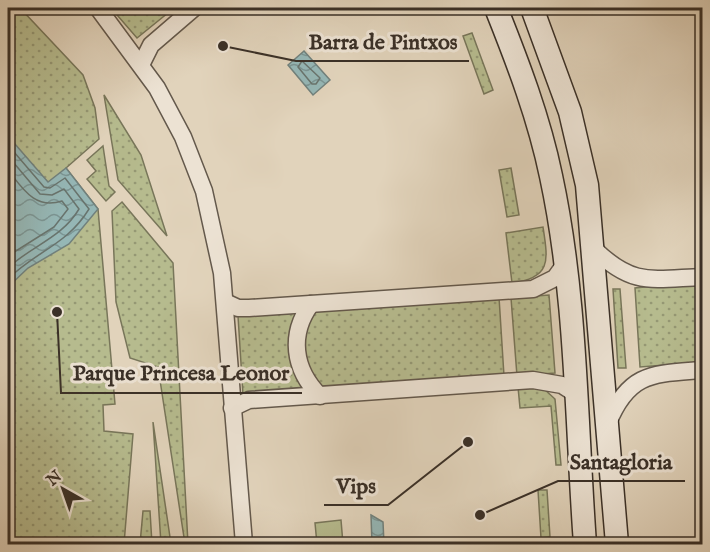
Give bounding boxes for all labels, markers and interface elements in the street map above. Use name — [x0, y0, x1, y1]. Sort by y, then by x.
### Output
callout: Barra de Pintxos — [296, 21, 469, 61]
text: Barra de Pintxos — [309, 29, 458, 57]
callout: Parque Princesa Leonor — [61, 353, 302, 393]
text: Parque Princesa Leonor — [73, 360, 290, 388]
callout: Santagloria — [558, 441, 685, 481]
text: Santagloria — [570, 449, 673, 477]
north arrow — [33, 459, 93, 519]
callout: Vips — [324, 465, 388, 505]
text: N — [42, 467, 66, 492]
text: Vips — [335, 473, 376, 501]

